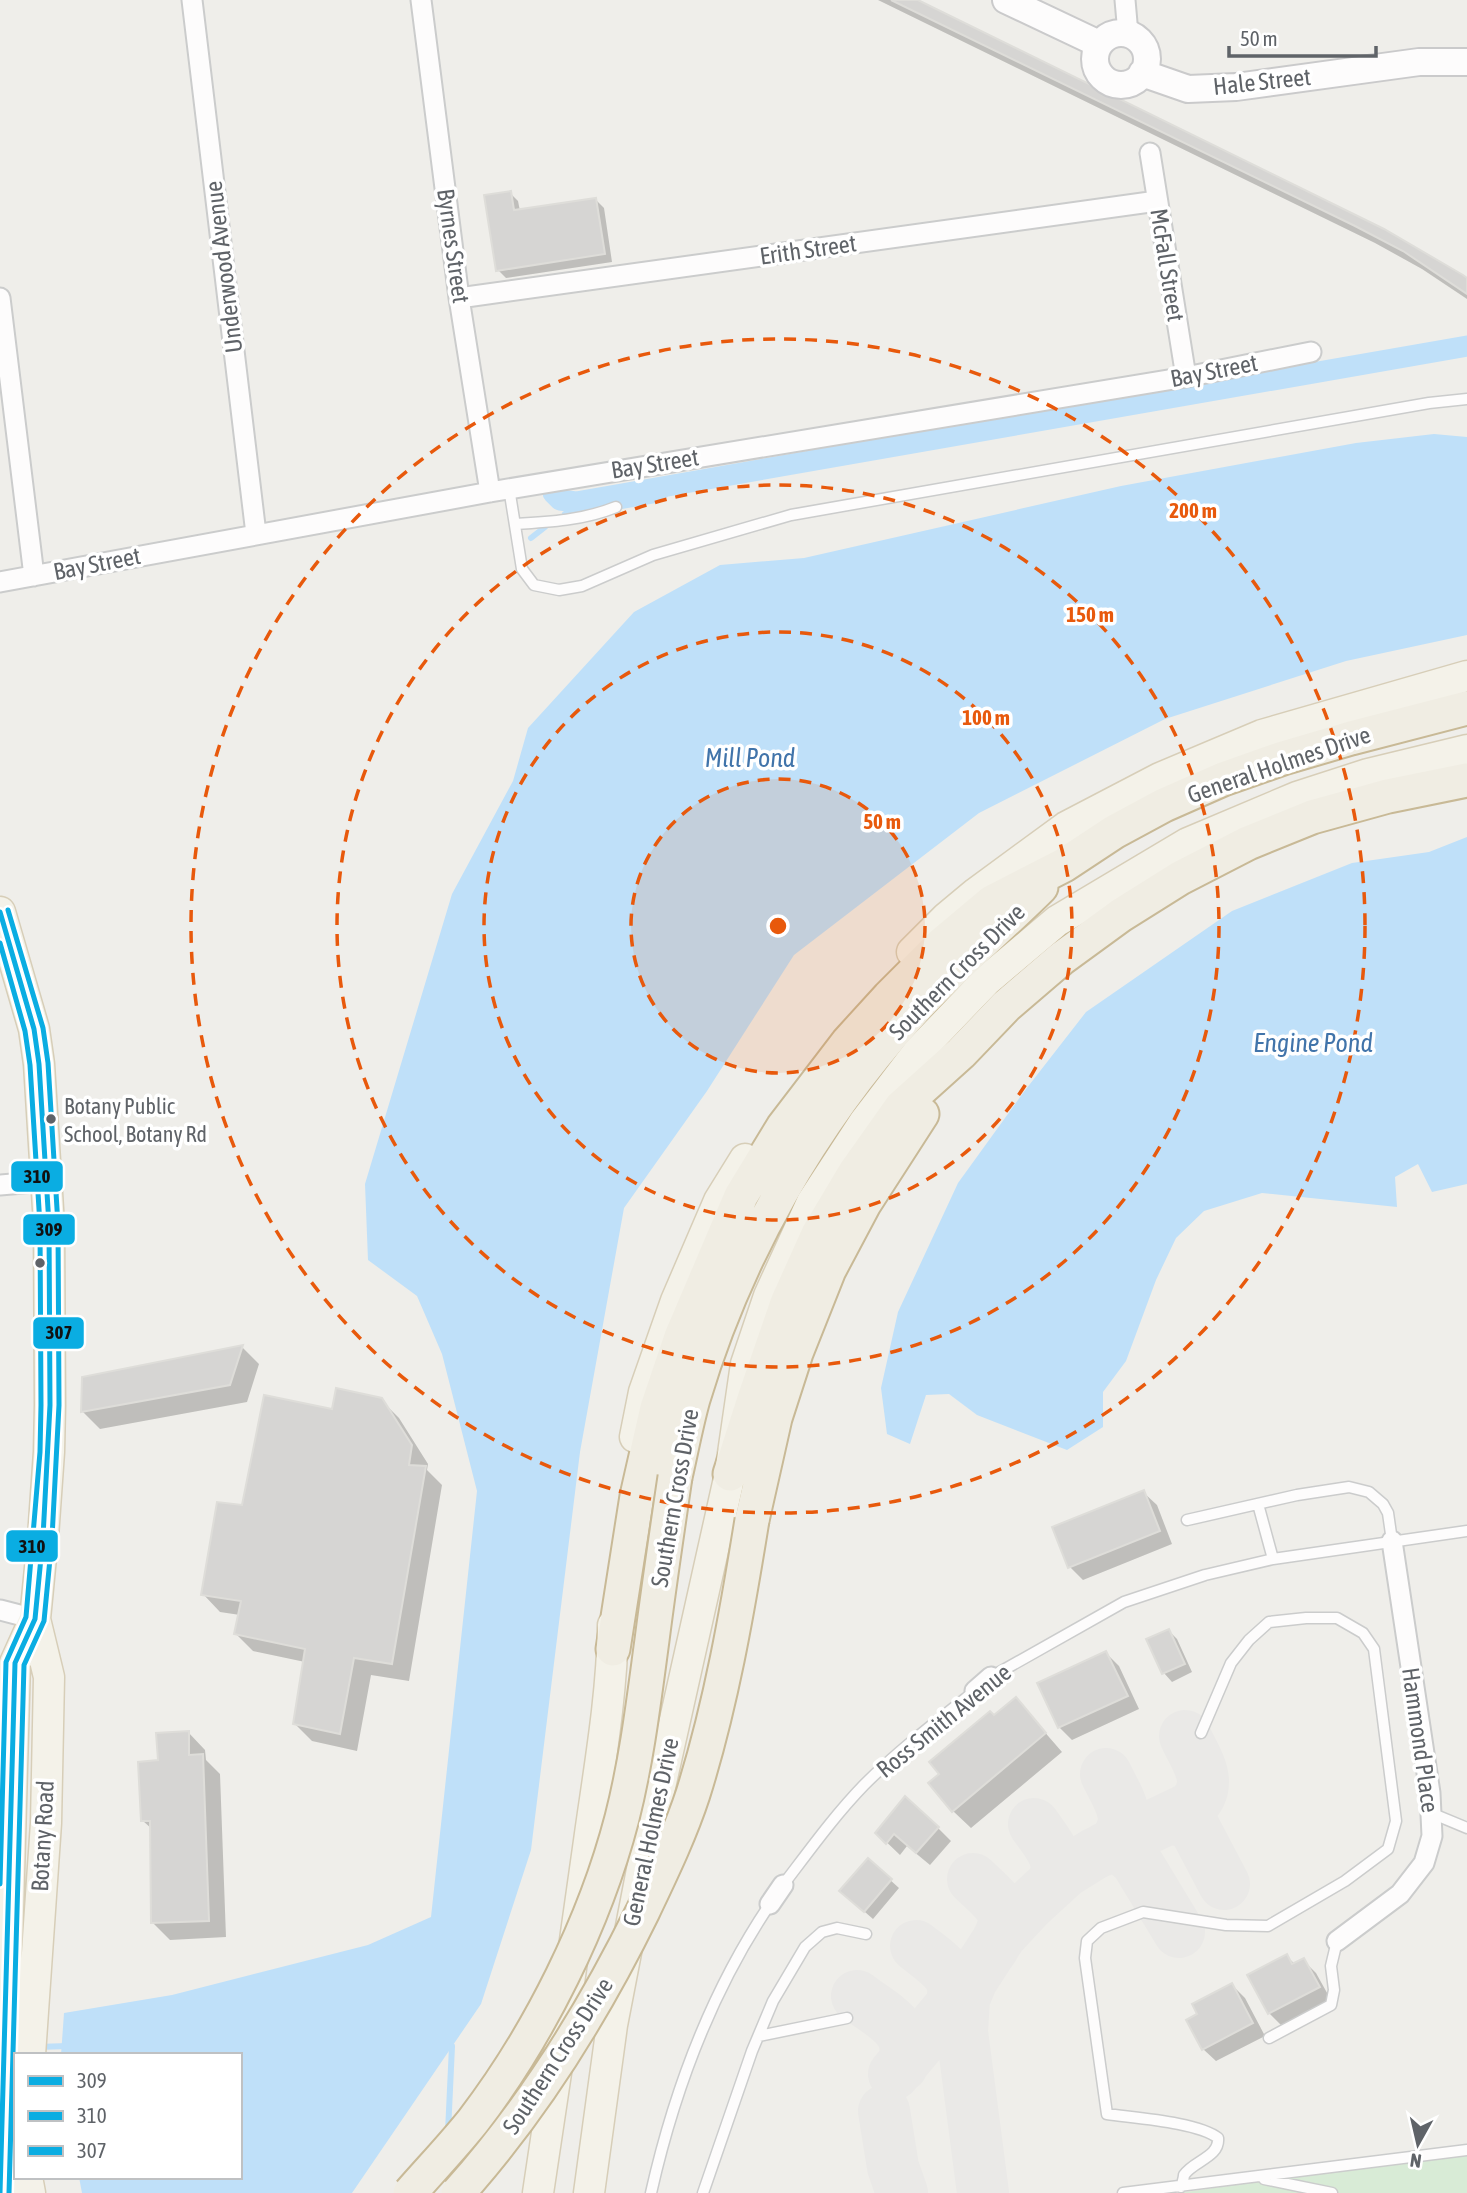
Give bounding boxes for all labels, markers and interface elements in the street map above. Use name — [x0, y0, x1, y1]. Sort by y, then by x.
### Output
scale bar — [1229, 14, 1376, 58]
text: 50 m — [1240, 26, 1278, 50]
street label: Hale Street — [1212, 63, 1312, 100]
street label: Underwood Avenue — [200, 180, 247, 355]
street label: Byrnes Street — [432, 187, 475, 305]
street label: McFall Street — [1145, 207, 1190, 323]
street label: Erith Street — [758, 229, 858, 270]
street label: Bay Street — [1168, 349, 1260, 392]
street label: Bay Street — [609, 443, 701, 484]
text: 200 m — [1169, 498, 1217, 522]
street label: Bay Street — [51, 542, 143, 585]
text: 150 m — [1066, 602, 1114, 626]
text: 100 m — [962, 705, 1010, 729]
street label: General Holmes Drive — [1184, 721, 1374, 808]
water label: Mill Pond — [705, 743, 795, 773]
text: 50 m — [863, 809, 901, 833]
street label: Southern Cross Drive — [883, 898, 1030, 1045]
centre of rings — [766, 914, 790, 938]
water label: Engine Pond — [1253, 1028, 1373, 1058]
place label: Botany Public School, Botany Rd — [64, 1093, 207, 1147]
marker: Botany Public School, Botany Rd — [44, 1112, 58, 1126]
line badge: 310 — [10, 1160, 64, 1193]
text: 310 — [24, 1165, 50, 1187]
line badge: 309 — [22, 1213, 76, 1246]
text: 309 — [36, 1218, 62, 1240]
unlabelled marker — [33, 1256, 47, 1270]
line badge: 307 — [32, 1316, 85, 1350]
text: 307 — [46, 1321, 72, 1343]
street label: Southern Cross Drive — [646, 1407, 703, 1589]
line badge: 310 — [5, 1529, 59, 1563]
text: 310 — [19, 1535, 45, 1557]
street label: Ross Smith Avenue — [871, 1658, 1016, 1783]
street label: Hammond Place — [1397, 1666, 1444, 1814]
street label: General Holmes Drive — [617, 1735, 684, 1928]
street label: Botany Road — [26, 1780, 59, 1892]
street label: Southern Cross Drive — [497, 1973, 618, 2139]
legend — [14, 2053, 242, 2179]
text: 309 — [77, 2068, 107, 2092]
text: 310 — [77, 2103, 107, 2127]
north arrow — [1383, 2109, 1453, 2179]
text: 307 — [77, 2138, 107, 2162]
text: N — [1409, 2149, 1423, 2173]

